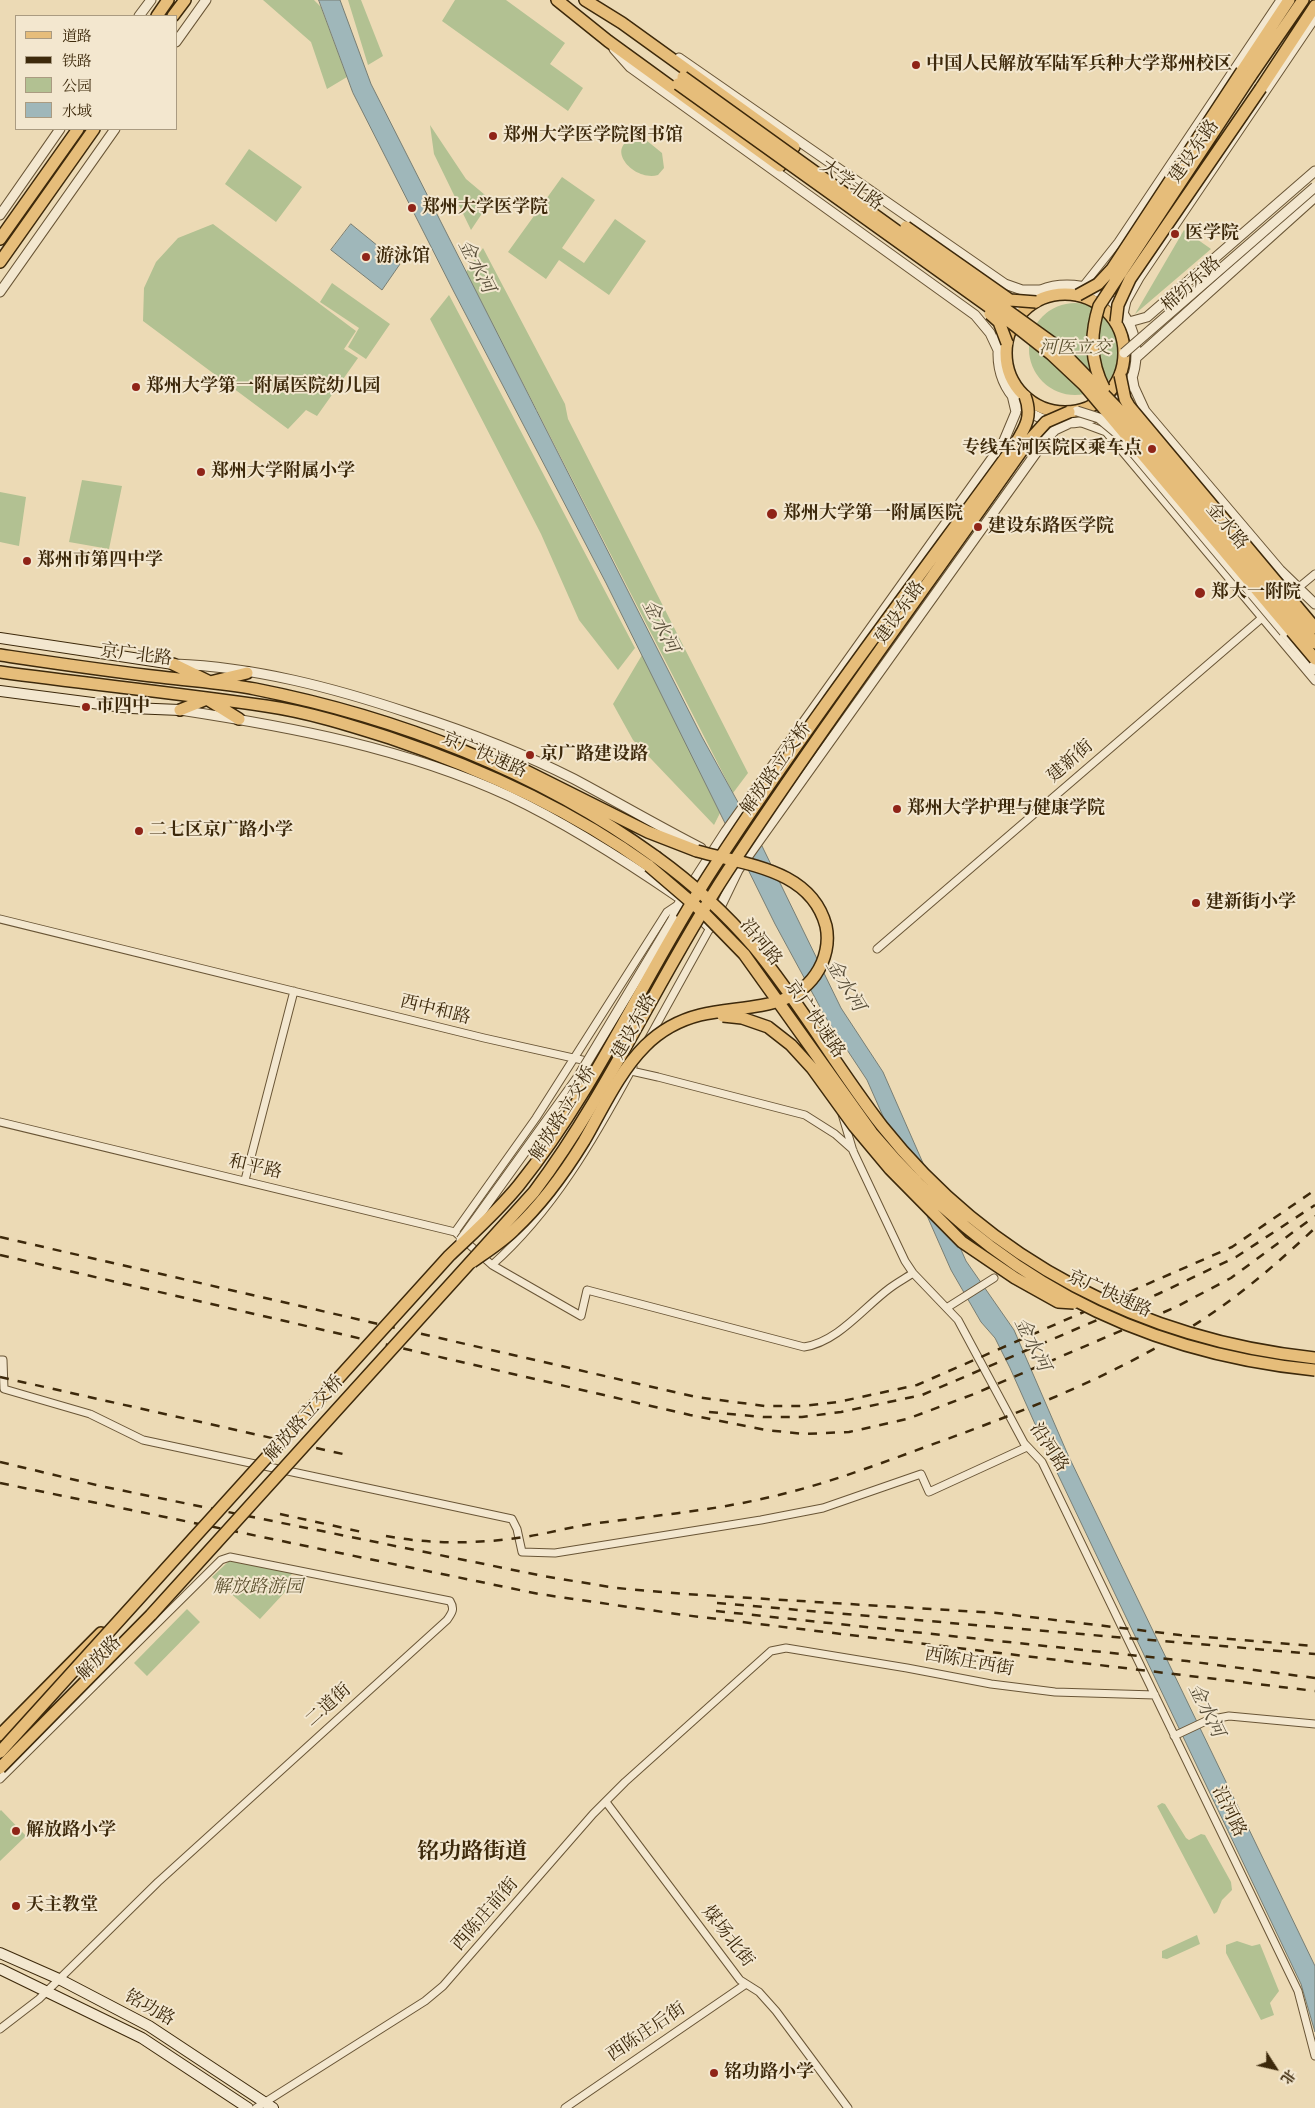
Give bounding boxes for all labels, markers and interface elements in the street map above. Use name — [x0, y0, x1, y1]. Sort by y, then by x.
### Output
legend — [15, 15, 178, 130]
text: 道路 — [62, 27, 92, 46]
text: 铁路 — [62, 52, 92, 71]
place label: 中国人民解放军陆军兵种大学郑州校区 — [926, 54, 1232, 76]
marker: 中国人民解放军陆军兵种大学郑州校区 — [910, 59, 922, 71]
text: 公园 — [62, 77, 92, 96]
text: 水域 — [62, 102, 92, 121]
street label: 建设东路 — [1166, 116, 1224, 188]
place label: 郑州大学医学院图书馆 — [503, 125, 683, 147]
marker: 郑州大学医学院图书馆 — [487, 130, 499, 142]
street label: 大学北路 — [816, 156, 886, 216]
place label: 郑州大学医学院 — [422, 197, 548, 219]
marker: 郑州大学医学院 — [406, 202, 418, 214]
place label: 医学院 — [1185, 223, 1239, 245]
marker: 医学院 — [1169, 228, 1181, 240]
water label: 金水河 — [452, 236, 498, 298]
place label: 游泳馆 — [376, 246, 430, 268]
marker: 游泳馆 — [360, 251, 372, 263]
street label: 棉纺东路 — [1158, 253, 1226, 317]
park label: 河医立交 — [1039, 338, 1111, 360]
place label: 郑州大学第一附属医院幼儿园 — [146, 376, 380, 398]
marker: 郑州大学第一附属医院幼儿园 — [130, 381, 142, 393]
place label: 专线车河医院区乘车点 — [962, 438, 1142, 460]
marker: 专线车河医院区乘车点 — [1146, 443, 1158, 455]
place label: 郑州大学附属小学 — [211, 461, 355, 483]
marker: 郑州大学附属小学 — [195, 466, 207, 478]
street label: 金水路 — [1200, 499, 1252, 555]
place label: 郑州大学第一附属医院 — [783, 503, 963, 525]
marker: 郑州大学第一附属医院 — [765, 507, 779, 521]
place label: 建设东路医学院 — [988, 516, 1114, 538]
marker: 建设东路医学院 — [972, 521, 984, 533]
place label: 郑州市第四中学 — [37, 550, 163, 572]
marker: 郑州市第四中学 — [21, 555, 33, 567]
street label: 建设东路 — [872, 577, 930, 649]
place label: 郑大一附院 — [1211, 582, 1301, 604]
marker: 郑大一附院 — [1193, 586, 1207, 600]
water label: 金水河 — [636, 596, 682, 658]
street label: 京广北路 — [99, 641, 173, 671]
place label: 市四中 — [96, 696, 150, 718]
marker: 市四中 — [80, 701, 92, 713]
street label: 解放路立交桥 — [737, 719, 817, 819]
street label: 京广快速路 — [438, 728, 530, 784]
street label: 建新街 — [1044, 736, 1098, 788]
place label: 京广路建设路 — [540, 744, 648, 766]
marker: 京广路建设路 — [524, 749, 536, 761]
place label: 郑州大学护理与健康学院 — [907, 798, 1105, 820]
marker: 郑州大学护理与健康学院 — [891, 803, 903, 815]
place label: 二七区京广路小学 — [149, 820, 293, 842]
marker: 二七区京广路小学 — [133, 825, 145, 837]
place label: 建新街小学 — [1206, 892, 1296, 914]
marker: 建新街小学 — [1190, 897, 1202, 909]
street label: 沿河路 — [735, 915, 785, 971]
water label: 金水河 — [820, 956, 868, 1016]
street label: 京广快速路 — [779, 977, 849, 1063]
street label: 建设东路 — [608, 990, 662, 1064]
street label: 西中和路 — [397, 992, 473, 1030]
street label: 解放路立交桥 — [526, 1062, 602, 1166]
street label: 和平路 — [226, 1151, 284, 1185]
street label: 京广快速路 — [1063, 1267, 1155, 1323]
water label: 金水河 — [1008, 1314, 1054, 1376]
street label: 解放路立交桥 — [261, 1372, 349, 1466]
street label: 沿河路 — [1024, 1419, 1072, 1477]
park label: 解放路游园 — [213, 1577, 303, 1599]
street label: 解放路 — [73, 1632, 127, 1686]
street label: 西陈庄西街 — [923, 1645, 1015, 1681]
street label: 二道街 — [302, 1680, 356, 1732]
water label: 金水河 — [1182, 1680, 1228, 1742]
street label: 沿河路 — [1206, 1783, 1250, 1841]
place label: 解放路小学 — [26, 1820, 116, 1842]
marker: 解放路小学 — [10, 1825, 22, 1837]
district label: 铭功路街道 — [417, 1840, 527, 1866]
street label: 西陈庄前街 — [448, 1874, 524, 1956]
place label: 天主教堂 — [26, 1895, 98, 1917]
marker: 天主教堂 — [10, 1900, 22, 1912]
street label: 煤场北街 — [696, 1902, 758, 1972]
street label: 铭功路 — [120, 1986, 178, 2032]
street label: 西陈庄后街 — [604, 1999, 690, 2067]
north arrow — [1250, 2043, 1300, 2093]
place label: 铭功路小学 — [724, 2062, 814, 2084]
text: 北 — [1277, 2066, 1299, 2088]
marker: 铭功路小学 — [708, 2067, 720, 2079]

